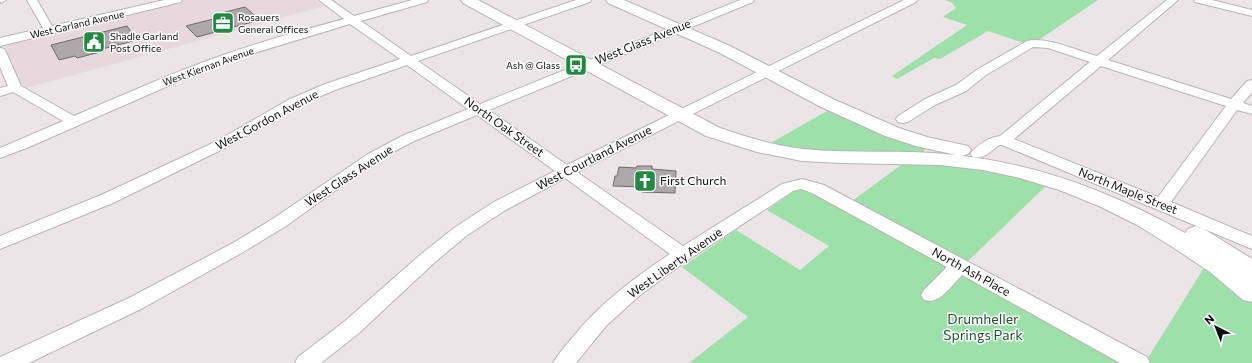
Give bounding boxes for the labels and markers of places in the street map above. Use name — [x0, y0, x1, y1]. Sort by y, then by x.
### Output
office icon: Rosauers General Offices — [210, 10, 236, 36]
place label: Rosauers General Offices — [238, 11, 309, 35]
public building icon: Shadle Garland Post Office — [81, 29, 107, 55]
place label: Shadle Garland Post Office — [110, 30, 178, 54]
bus stop icon: Ash @ Glass — [563, 52, 589, 78]
place label: Ash @ Glass — [506, 59, 560, 71]
church icon: First Church — [632, 168, 658, 194]
place label: First Church — [660, 173, 726, 187]

